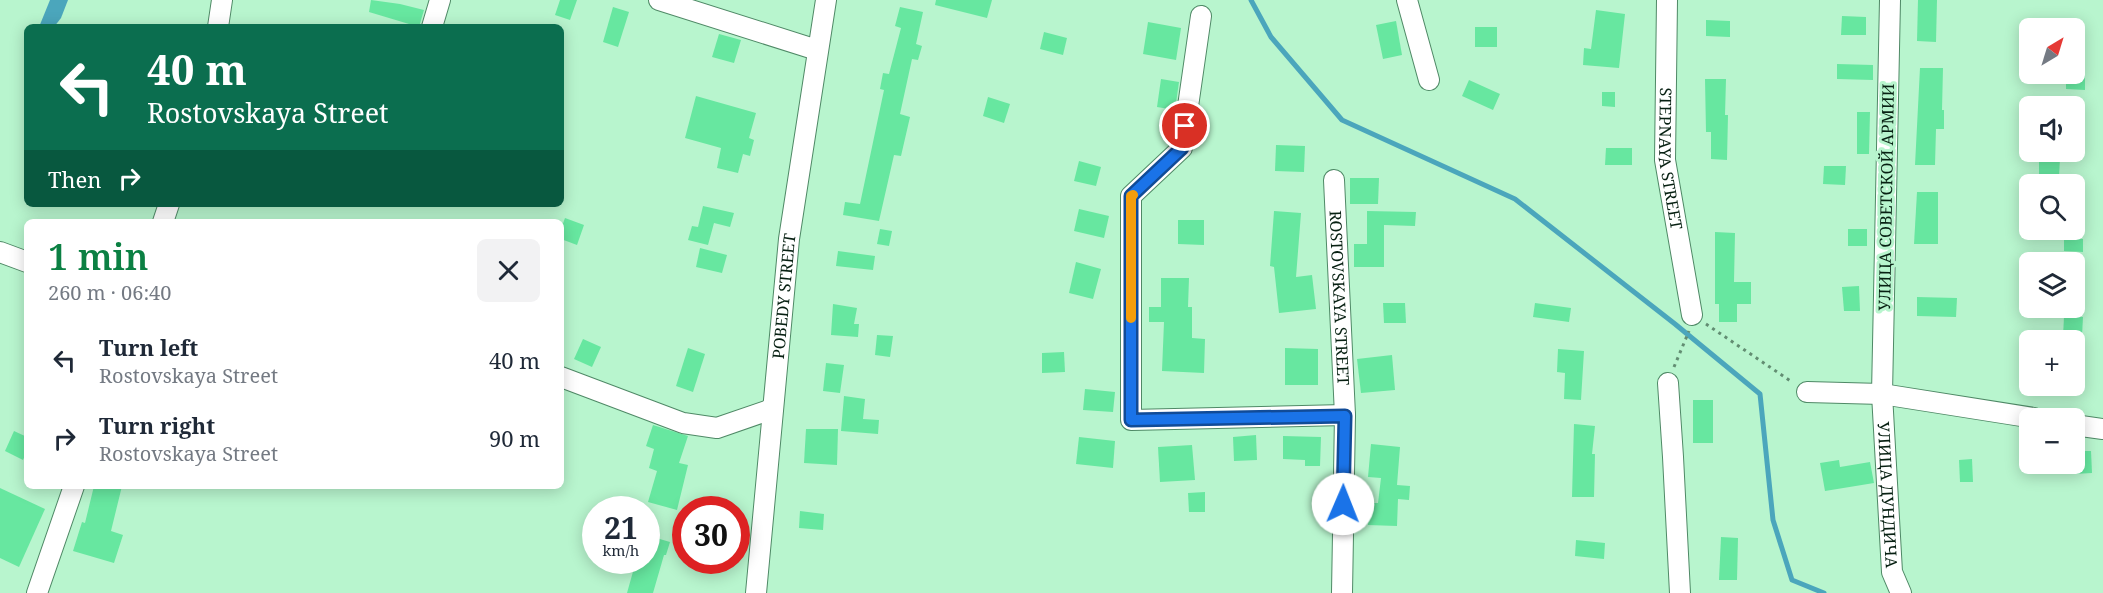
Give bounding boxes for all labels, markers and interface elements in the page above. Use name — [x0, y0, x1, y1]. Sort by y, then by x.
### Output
north arrow — [2019, 18, 2085, 84]
map controls — [2019, 18, 2085, 474]
text: 40 m — [147, 40, 247, 97]
icon: left — [48, 48, 126, 126]
street label: УЛИЦА СОВЕТСКОЙ АРМИИ — [1873, 83, 1899, 311]
street label: STEPNAYA STREET — [1654, 87, 1688, 232]
text: Rostovskaya Street — [147, 94, 389, 131]
button: sound — [2019, 96, 2085, 162]
pin — [1159, 100, 1210, 151]
icon: arrive — [1168, 109, 1201, 142]
icon: right — [113, 162, 146, 195]
text: Then — [48, 164, 101, 194]
button: search — [2019, 174, 2085, 240]
street label: ROSTOVSKAYA STREET — [1324, 210, 1355, 386]
text: 1 min — [48, 232, 149, 281]
street label: POBEDY STREET — [767, 232, 801, 360]
button: close — [477, 239, 540, 302]
button: layers — [2019, 252, 2085, 318]
text: 260 m · 06:40 — [48, 279, 171, 306]
button: + — [2019, 330, 2085, 396]
text: Turn left — [99, 332, 198, 362]
icon: left — [48, 344, 81, 377]
text: 40 m — [489, 345, 540, 375]
text: Rostovskaya Street — [99, 362, 278, 389]
button: − — [2019, 408, 2085, 474]
text: Turn right — [99, 410, 215, 440]
street label: УЛИЦА ДУНДИЧА — [1873, 421, 1903, 569]
icon: right — [48, 422, 81, 455]
text: 90 m — [489, 423, 540, 453]
text: Rostovskaya Street — [99, 440, 278, 467]
position arrow — [1311, 472, 1375, 536]
speed limit sign: 30 — [672, 496, 750, 574]
text: 21 — [604, 507, 638, 548]
text: km/h — [603, 540, 639, 560]

